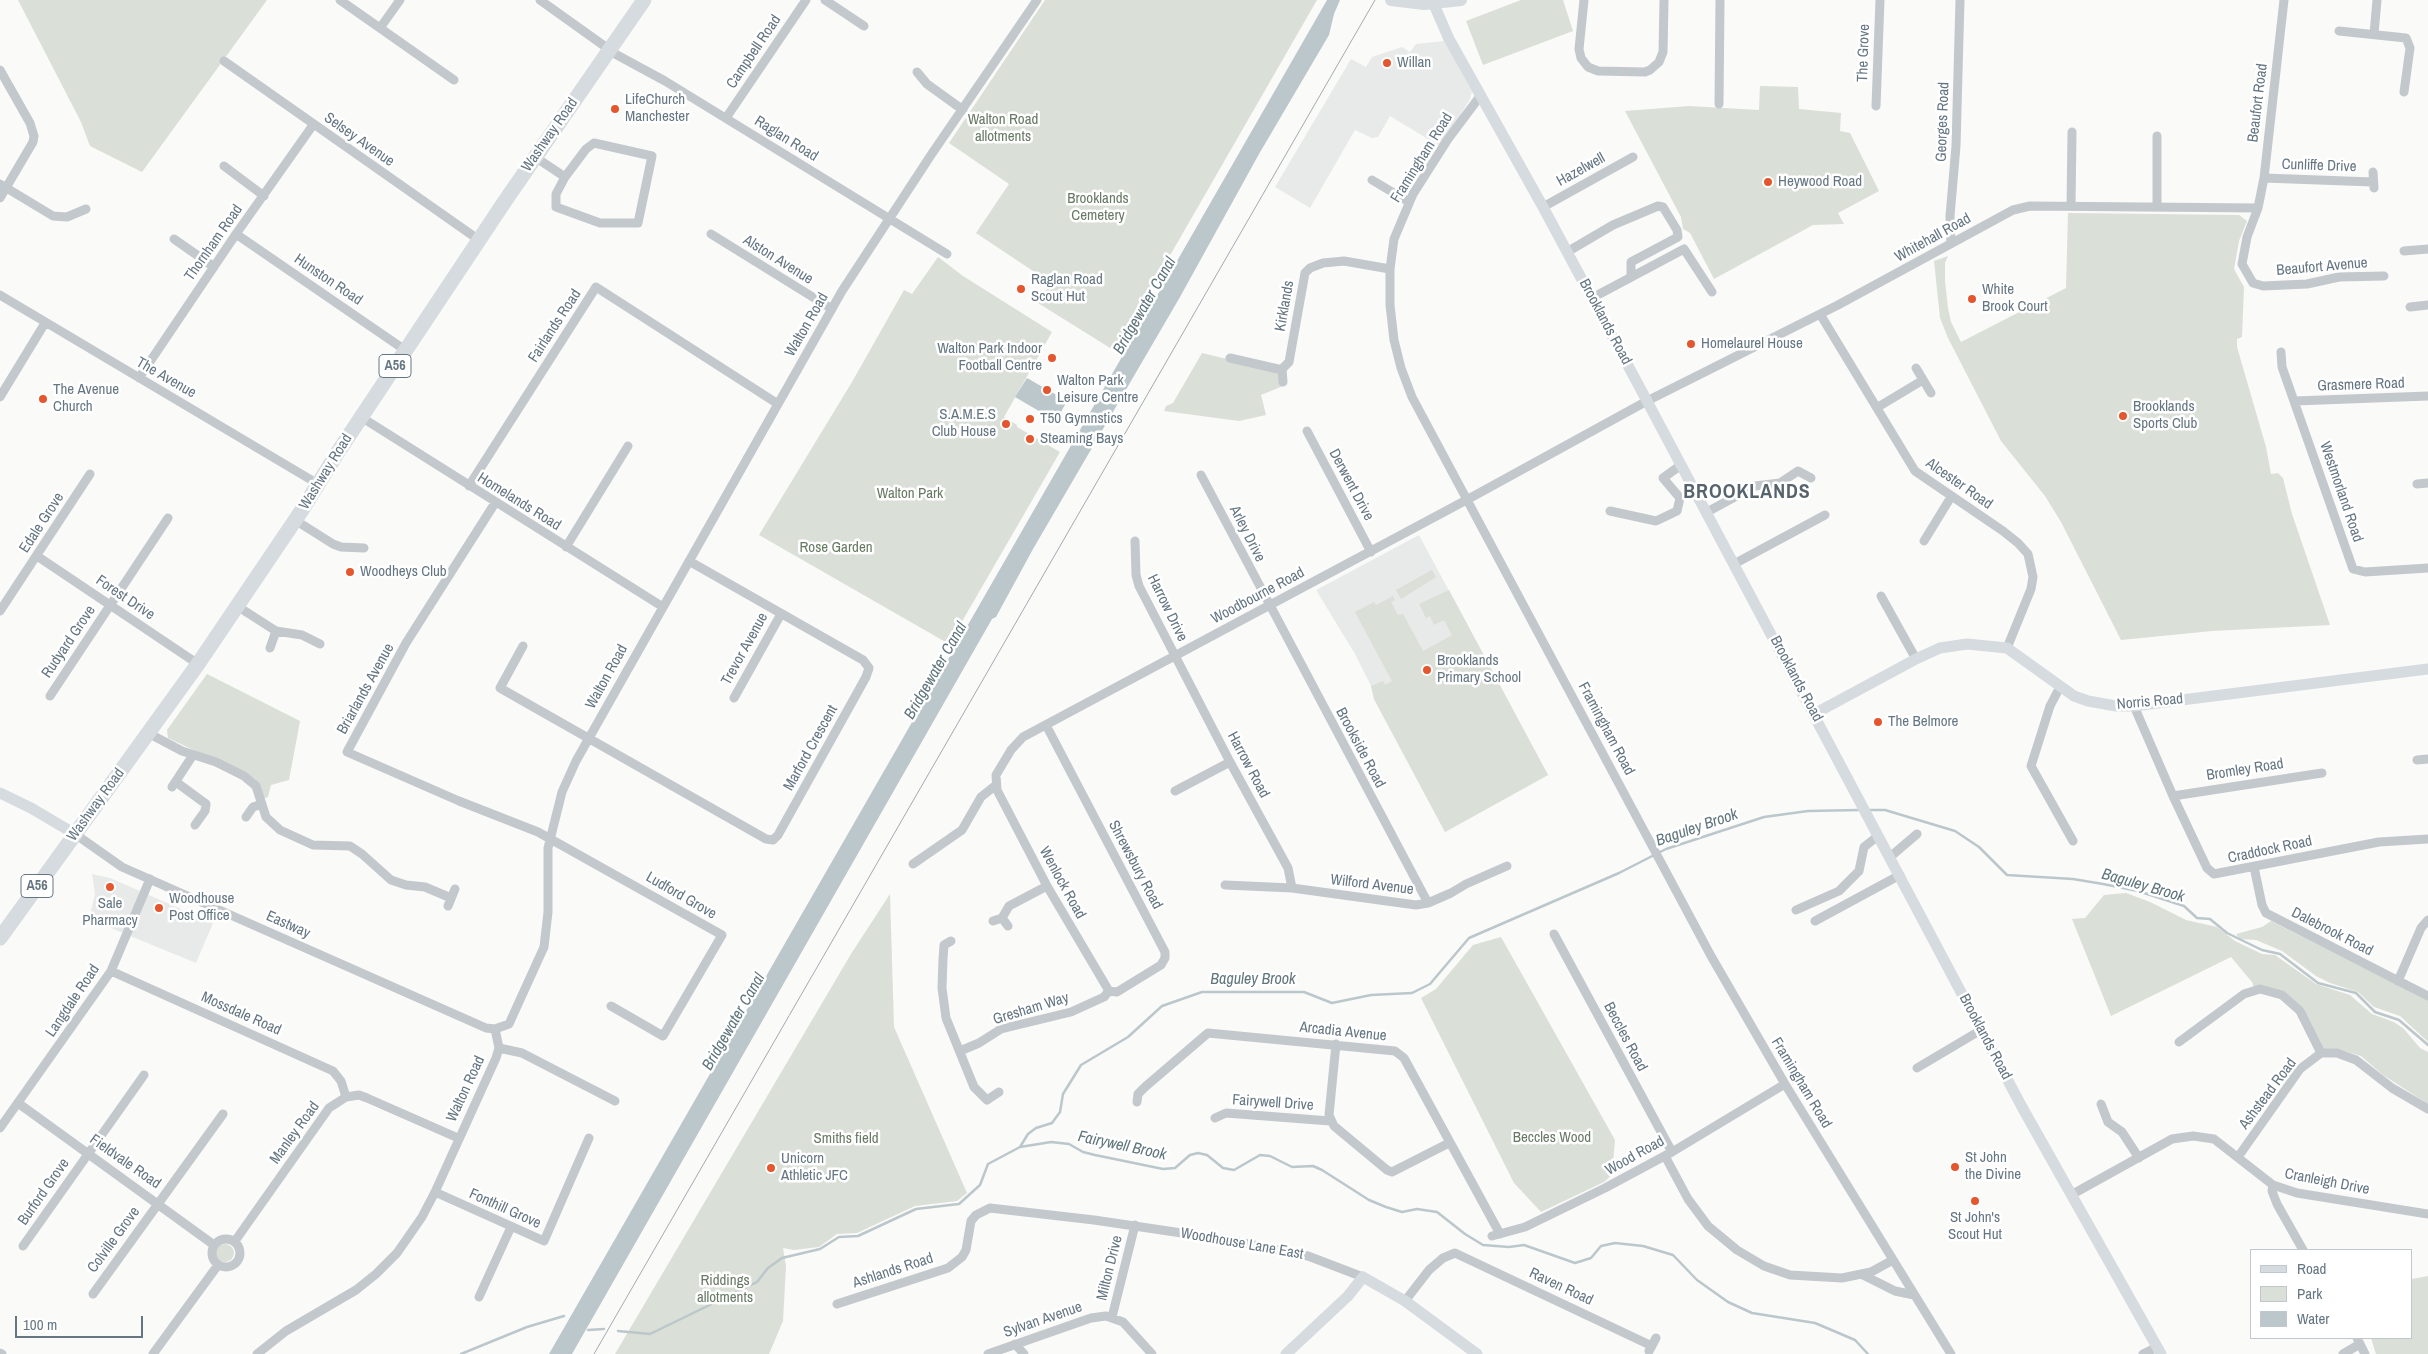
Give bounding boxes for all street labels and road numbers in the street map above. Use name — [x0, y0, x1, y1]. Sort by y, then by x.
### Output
street label: Campbell Road — [723, 12, 785, 92]
street label: The Grove — [1854, 24, 1874, 82]
street label: Beaufort Road — [2244, 63, 2272, 143]
street label: Georges Road — [1933, 82, 1953, 162]
street label: Washway Road — [518, 95, 582, 175]
street label: Selsey Avenue — [320, 109, 398, 171]
street label: Framingham Road — [1387, 110, 1457, 206]
street label: Raglan Road — [751, 112, 821, 166]
street label: Hazelwell — [1554, 149, 1608, 191]
street label: Cunliffe Drive — [2281, 156, 2357, 176]
street label: Thornham Road — [181, 201, 247, 285]
street label: Whitehall Road — [1892, 210, 1974, 266]
street label: Alston Avenue — [740, 231, 816, 289]
street label: Hunston Road — [290, 251, 366, 309]
street label: Beaufort Avenue — [2276, 254, 2368, 280]
street label: Brooklands Road — [1575, 276, 1635, 368]
street label: Kirklands — [1272, 279, 1298, 333]
street label: Fairlands Road — [525, 286, 585, 366]
street label: Walton Road — [782, 290, 832, 360]
street label: The Avenue — [133, 354, 199, 402]
road number: A56 — [379, 354, 411, 378]
street label: Grasmere Road — [2317, 374, 2405, 396]
street label: Washway Road — [296, 431, 356, 513]
street label: Westmorland Road — [2315, 439, 2367, 545]
street label: Derwent Drive — [1325, 446, 1377, 524]
street label: Alcester Road — [1922, 454, 1996, 514]
street label: Homelands Road — [474, 469, 564, 535]
street label: Edale Grove — [16, 489, 68, 557]
street label: Arley Drive — [1225, 503, 1269, 565]
street label: Woodbourne Road — [1208, 564, 1308, 628]
street label: Forest Drive — [92, 572, 158, 624]
street label: Harrow Drive — [1143, 572, 1191, 644]
street label: Rudyard Grove — [38, 602, 100, 682]
street label: Trevor Avenue — [718, 610, 772, 688]
street label: Brooklands Road — [1766, 633, 1826, 725]
street label: Briarlands Avenue — [334, 640, 398, 738]
street label: Walton Road — [582, 642, 632, 712]
street label: Framingham Road — [1574, 680, 1638, 778]
street label: Norris Road — [2116, 690, 2184, 714]
street label: Marford Crescent — [780, 702, 842, 794]
street label: Brookside Road — [1331, 705, 1389, 791]
street label: Harrow Road — [1223, 729, 1273, 801]
street label: Bromley Road — [2205, 755, 2285, 785]
street label: Washway Road — [64, 765, 128, 845]
street label: Shrewsbury Road — [1104, 818, 1166, 912]
street label: Craddock Road — [2226, 832, 2314, 868]
street label: Wenlock Road — [1035, 844, 1089, 922]
street label: Ludford Grove — [642, 869, 720, 923]
street label: Wilford Avenue — [1329, 871, 1415, 899]
road number: A56 — [21, 874, 53, 898]
street label: Dalebrook Road — [2288, 904, 2376, 960]
street label: Eastway — [263, 907, 313, 943]
street label: Langdale Road — [42, 961, 104, 1041]
street label: Mossdale Road — [198, 988, 284, 1040]
street label: Gresham Way — [991, 989, 1071, 1029]
street label: Brooklands Road — [1955, 991, 2015, 1083]
street label: Beccles Road — [1599, 999, 1651, 1075]
street label: Arcadia Avenue — [1299, 1018, 1387, 1046]
street label: Framingham Road — [1767, 1034, 1835, 1132]
street label: Walton Road — [443, 1053, 489, 1125]
street label: Ashstead Road — [2236, 1055, 2300, 1133]
street label: Fairywell Drive — [1232, 1091, 1314, 1115]
street label: Manley Road — [266, 1098, 324, 1168]
street label: Fieldvale Road — [86, 1131, 164, 1193]
street label: Wood Road — [1602, 1132, 1668, 1180]
street label: Burford Grove — [14, 1155, 74, 1229]
street label: Cranleigh Drive — [2283, 1165, 2371, 1199]
street label: Fonthill Grove — [466, 1185, 544, 1233]
street label: Colville Grove — [84, 1203, 144, 1277]
street label: Woodhouse Lane East — [1179, 1224, 1305, 1264]
street label: Milton Drive — [1093, 1234, 1127, 1302]
street label: Ashlands Road — [851, 1250, 935, 1292]
street label: Raven Road — [1526, 1264, 1596, 1310]
street label: Sylvan Avenue — [1001, 1298, 1085, 1342]

